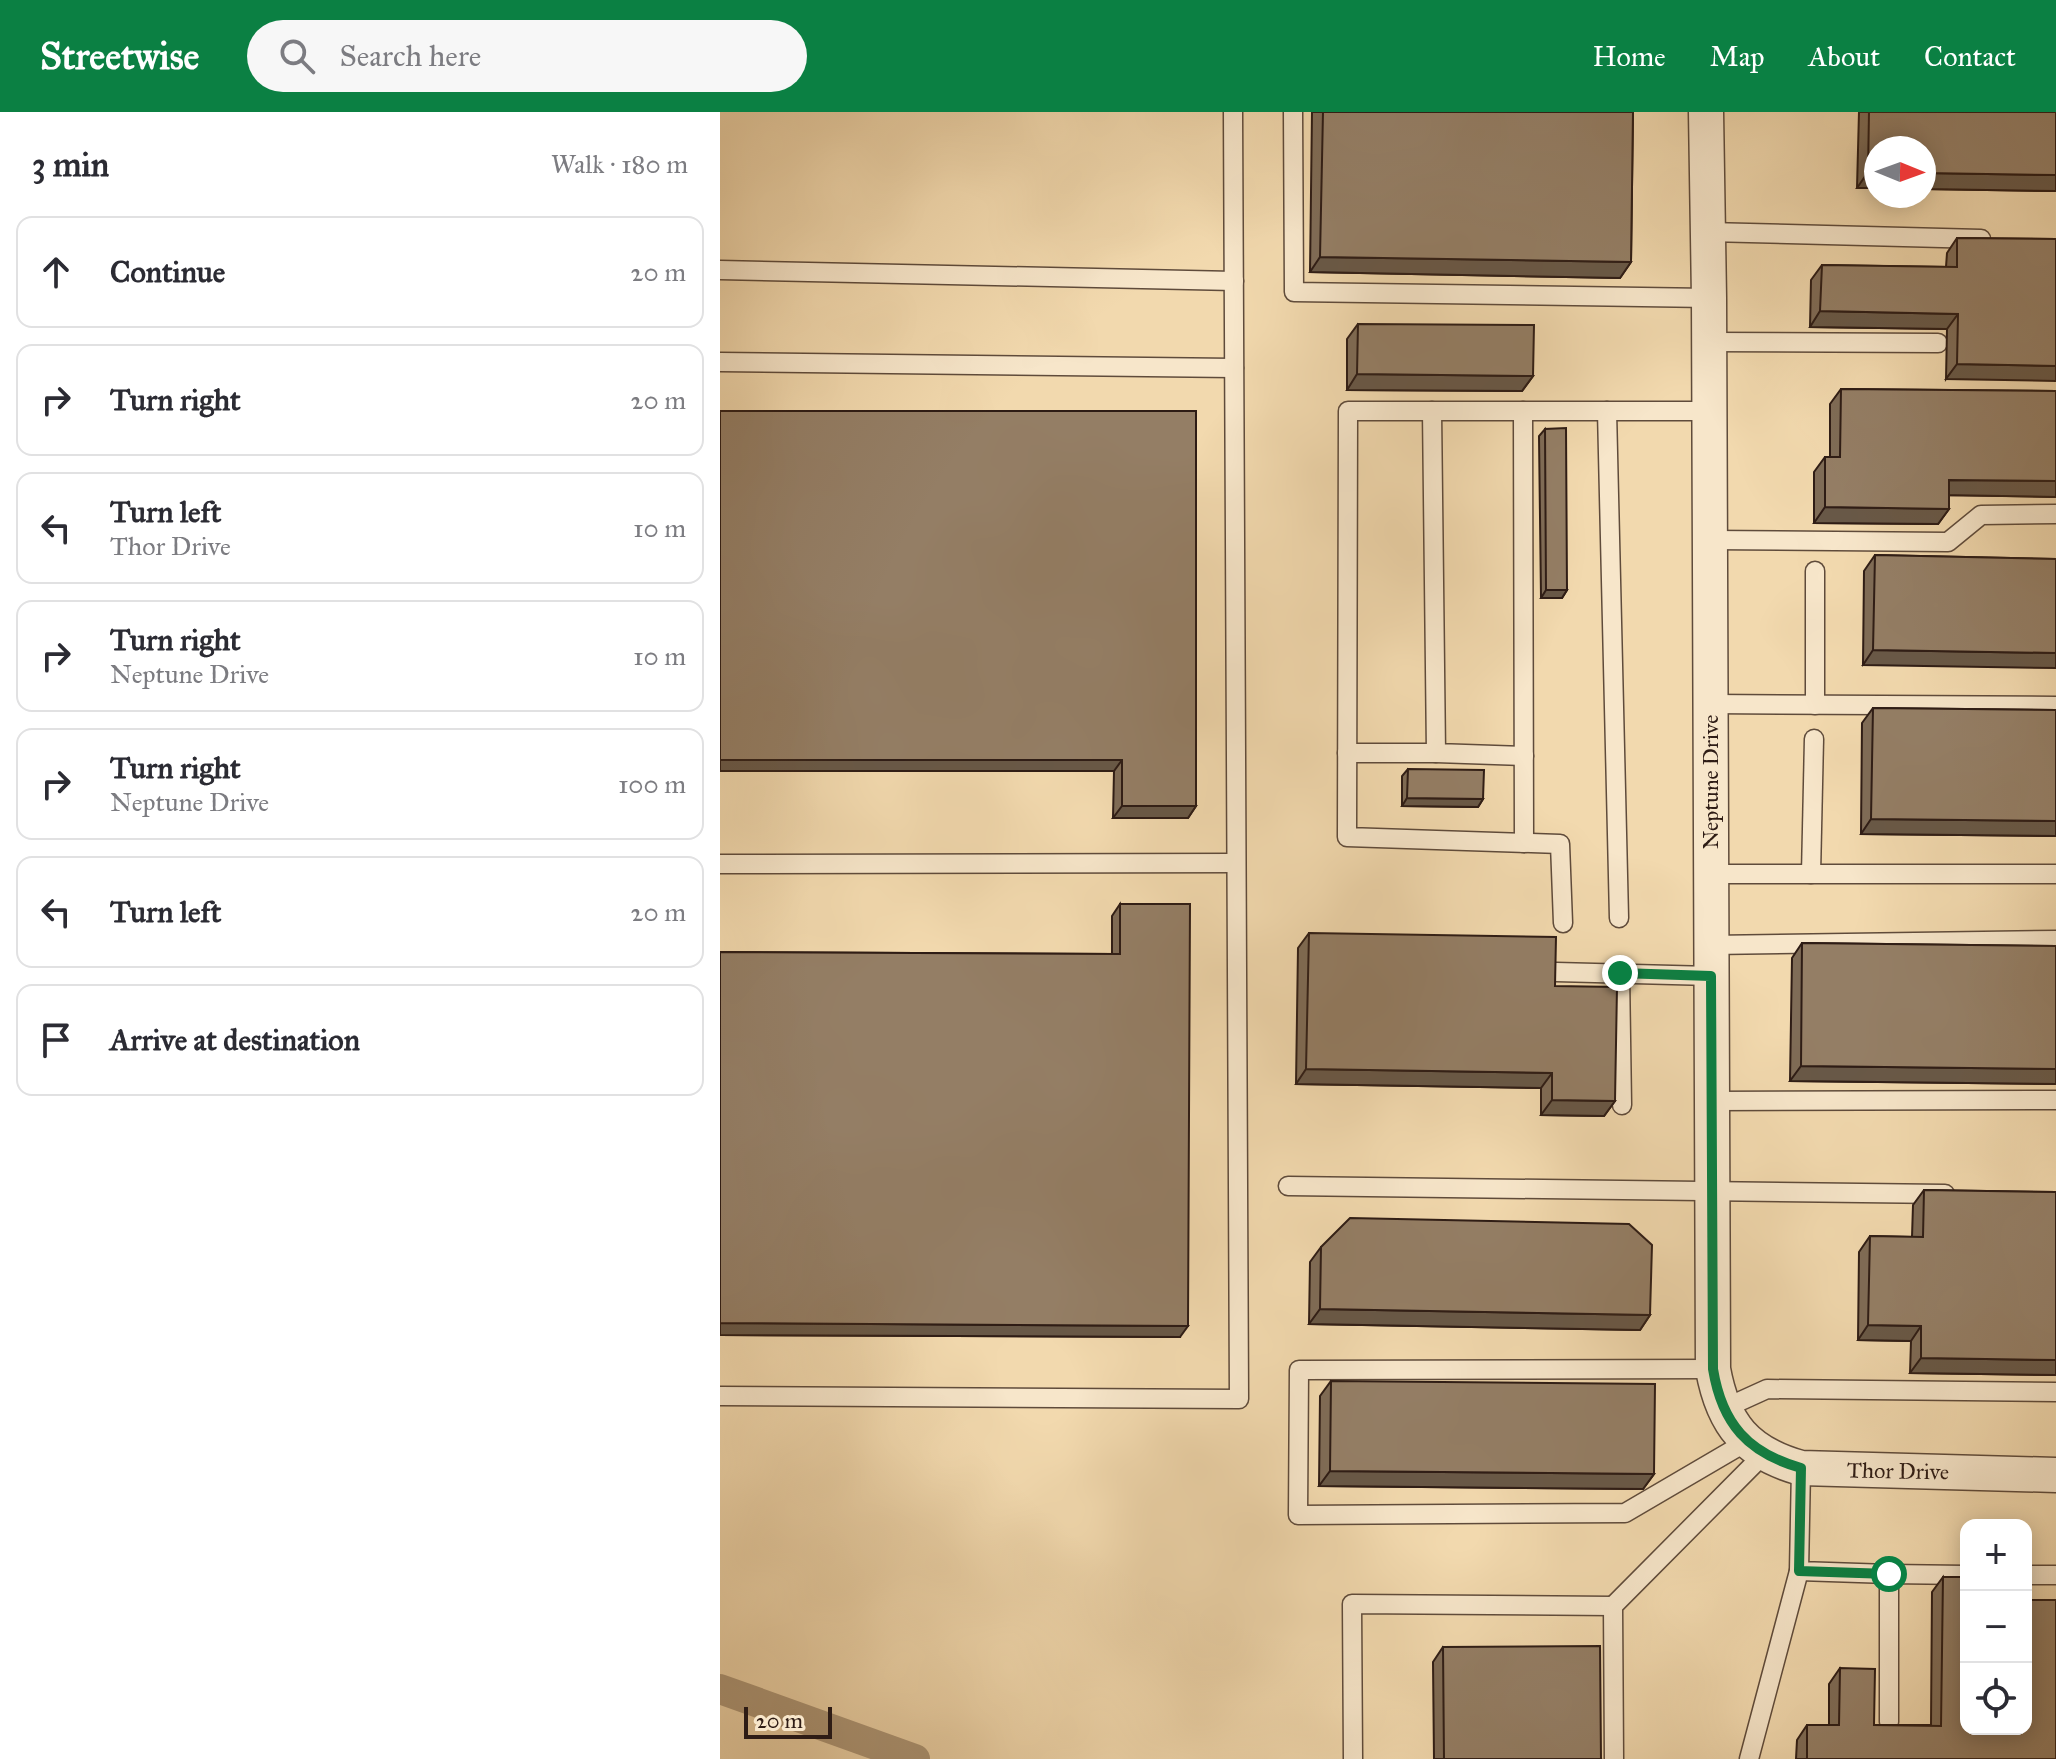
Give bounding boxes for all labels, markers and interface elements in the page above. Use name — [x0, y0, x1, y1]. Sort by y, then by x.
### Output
search box — [247, 20, 807, 92]
text: Streetwise — [40, 33, 199, 79]
icon: search — [275, 34, 319, 78]
text: Search here — [339, 38, 481, 74]
text: Home — [1593, 39, 1666, 74]
text: Map — [1710, 39, 1764, 74]
text: About — [1808, 39, 1880, 74]
text: Contact — [1924, 39, 2016, 74]
north arrow — [1864, 136, 1936, 208]
text: 3 min — [32, 144, 109, 185]
text: Walk · 180 m — [551, 148, 688, 180]
icon: ahead — [34, 250, 78, 294]
text: Continue — [110, 254, 225, 290]
text: 20 m — [631, 256, 686, 288]
icon: right — [34, 378, 78, 422]
text: Turn right — [110, 382, 241, 418]
text: 20 m — [631, 384, 686, 416]
text: Turn left — [110, 494, 221, 530]
icon: left — [34, 506, 78, 550]
text: 10 m — [633, 512, 686, 544]
text: Thor Drive — [110, 530, 231, 562]
text: Turn right — [110, 622, 241, 658]
icon: right — [34, 634, 78, 678]
text: 10 m — [633, 640, 686, 672]
text: Neptune Drive — [110, 658, 269, 690]
street label: Neptune Drive — [1697, 715, 1724, 849]
text: Turn right — [110, 750, 241, 786]
icon: right — [34, 762, 78, 806]
text: 100 m — [618, 768, 686, 800]
text: Neptune Drive — [110, 786, 269, 818]
icon: left — [34, 890, 78, 934]
text: Turn left — [110, 894, 221, 930]
text: 20 m — [631, 896, 686, 928]
route end — [1602, 955, 1638, 991]
icon: arrive — [34, 1018, 78, 1062]
text: Arrive at destination — [110, 1022, 360, 1058]
street label: Thor Drive — [1847, 1457, 1949, 1485]
map controls — [1960, 1519, 2032, 1735]
button: + — [1960, 1519, 2032, 1591]
route start — [1871, 1556, 1907, 1592]
button: − — [1960, 1591, 2032, 1663]
button: locate — [1960, 1663, 2032, 1735]
scale bar — [744, 1703, 832, 1739]
text: 20 m — [756, 1707, 803, 1734]

